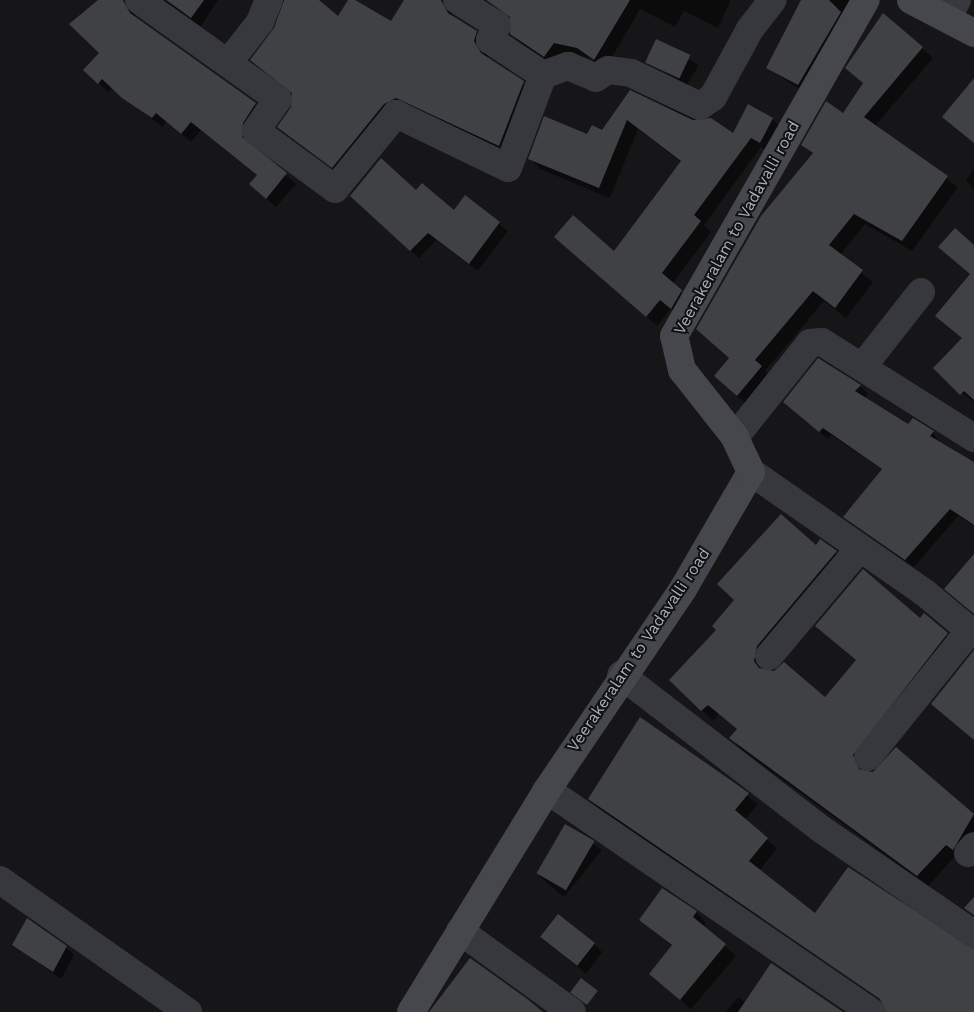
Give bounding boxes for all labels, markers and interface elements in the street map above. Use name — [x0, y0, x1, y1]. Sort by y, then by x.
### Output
street label: Veerakeralam to Vadavalli road — [670, 117, 804, 339]
street label: Veerakeralam to Vadavalli road — [563, 544, 715, 756]

